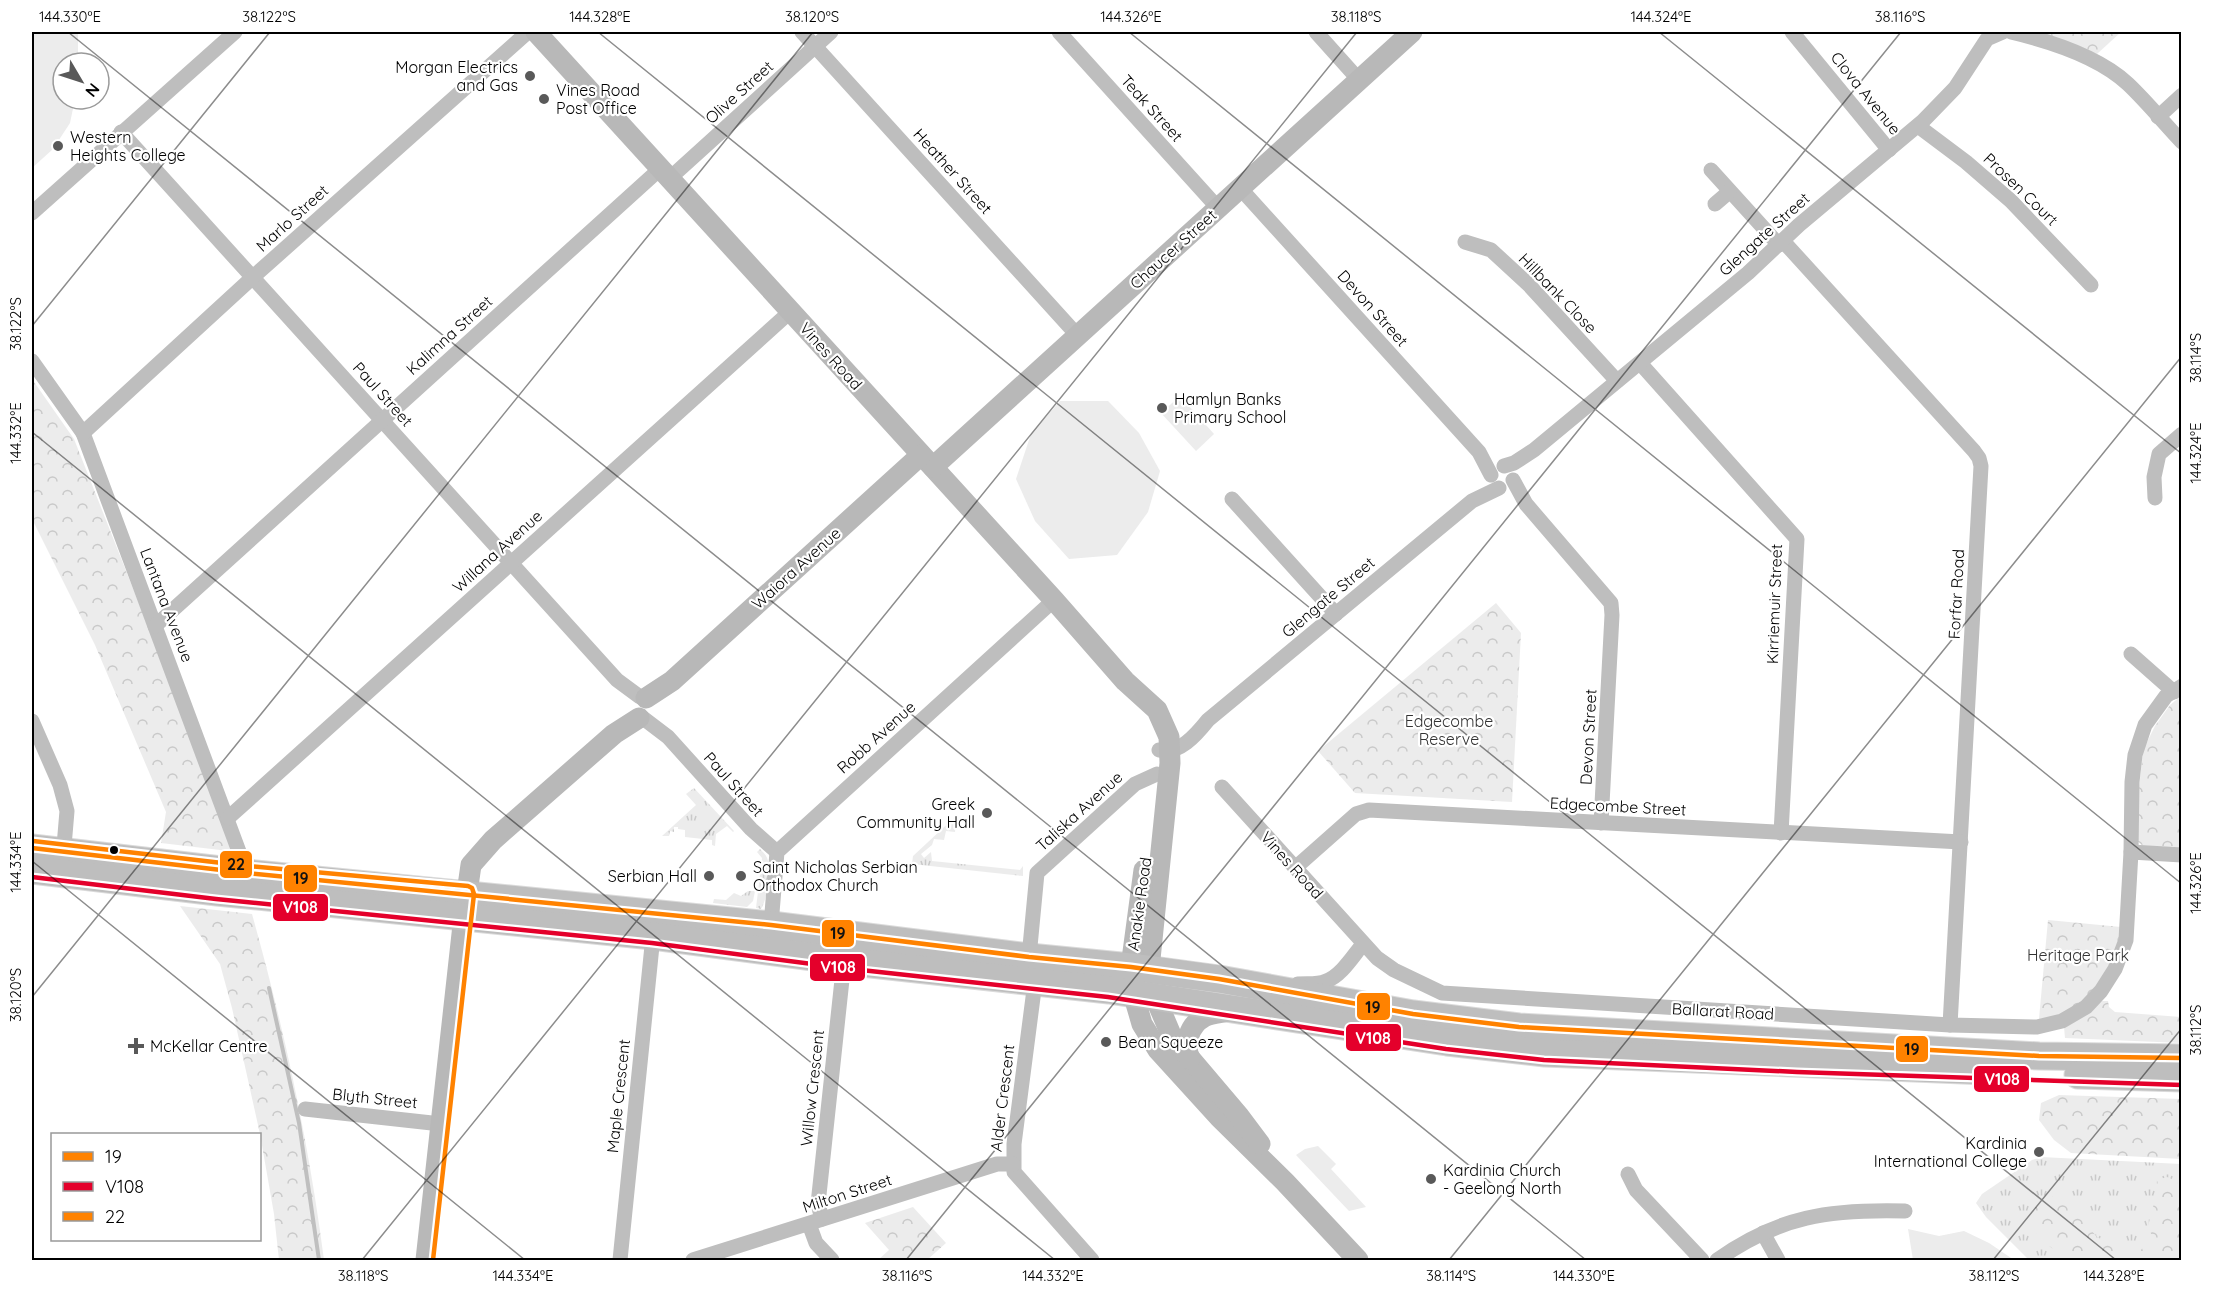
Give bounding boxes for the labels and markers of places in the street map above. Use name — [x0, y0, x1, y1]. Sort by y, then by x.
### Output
place label: Morgan Electrics and Gas — [395, 57, 518, 95]
marker: Morgan Electrics and Gas — [523, 69, 537, 83]
place label: Vines Road Post Office — [556, 80, 640, 118]
marker: Vines Road Post Office — [537, 92, 551, 106]
place label: Western Heights College — [70, 127, 186, 165]
marker: Western Heights College — [51, 139, 65, 153]
place label: Hamlyn Banks Primary School — [1174, 389, 1286, 427]
marker: Hamlyn Banks Primary School — [1155, 401, 1169, 415]
place label: Greek Community Hall — [856, 794, 975, 832]
marker: Greek Community Hall — [980, 806, 994, 820]
unlabelled marker — [108, 844, 120, 856]
place label: Saint Nicholas Serbian Orthodox Church — [753, 857, 918, 895]
place label: Serbian Hall — [608, 866, 697, 886]
marker: Serbian Hall — [702, 869, 716, 883]
marker: Saint Nicholas Serbian Orthodox Church — [734, 869, 748, 883]
place label: Bean Squeeze — [1118, 1032, 1223, 1052]
marker: Bean Squeeze — [1099, 1035, 1113, 1049]
place label: McKellar Centre — [150, 1036, 268, 1056]
marker: McKellar Centre — [127, 1037, 145, 1055]
place label: Kardinia International College — [1874, 1133, 2027, 1171]
marker: Kardinia International College — [2032, 1145, 2046, 1159]
place label: Kardinia Church - Geelong North — [1443, 1160, 1562, 1198]
marker: Kardinia Church - Geelong North — [1424, 1172, 1438, 1186]

